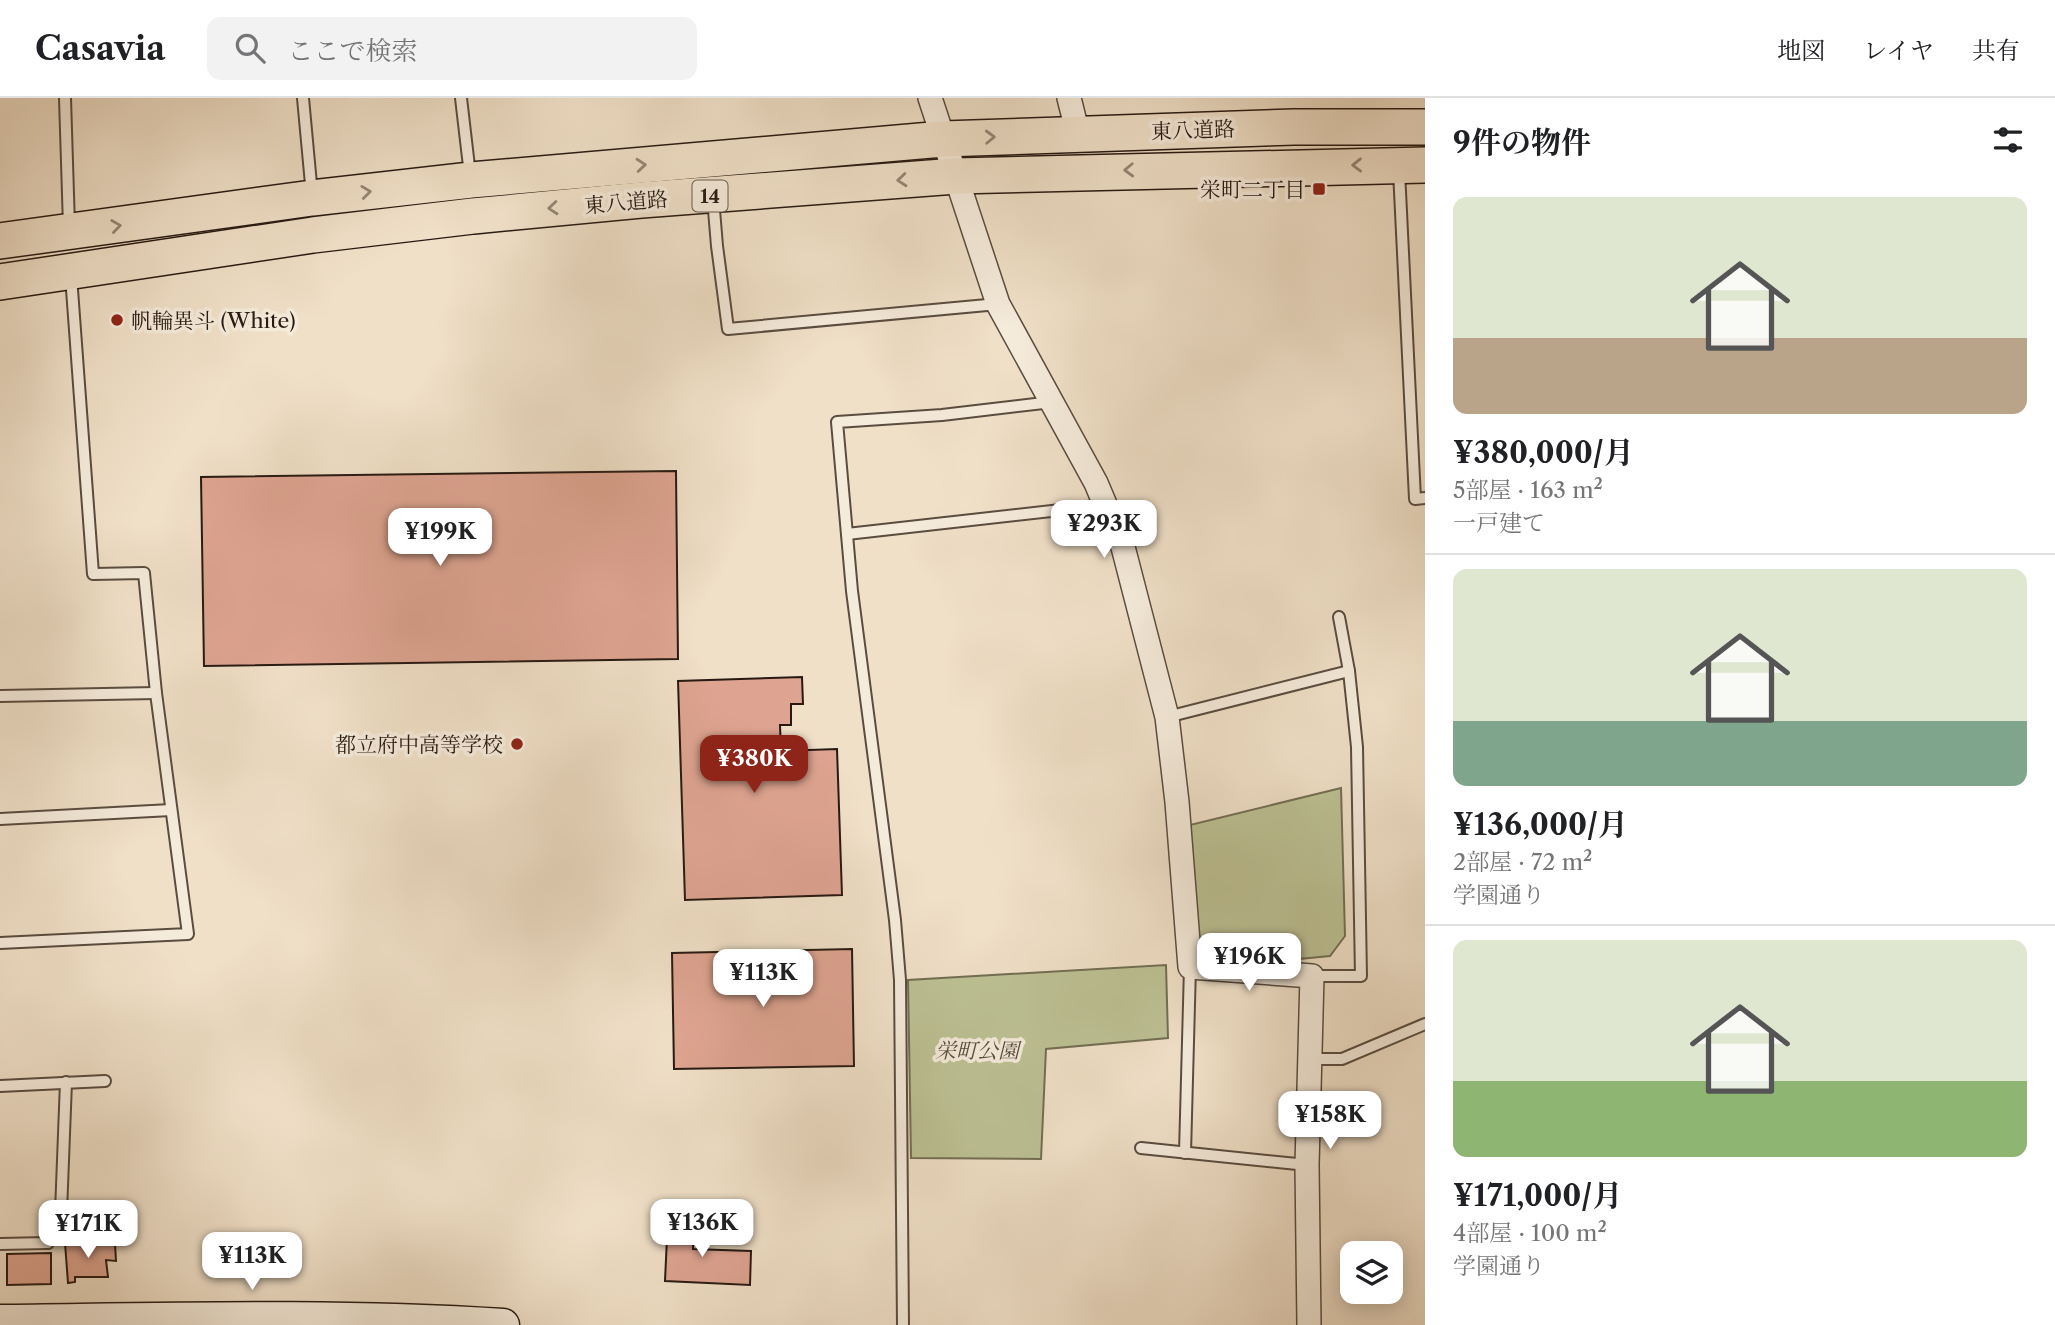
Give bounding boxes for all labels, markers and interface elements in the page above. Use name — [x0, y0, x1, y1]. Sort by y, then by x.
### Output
search box — [207, 17, 697, 80]
text: Casavia — [35, 28, 165, 69]
icon: search — [231, 29, 269, 67]
text: ここで検索 — [287, 35, 417, 67]
text: 地図 — [1777, 36, 1825, 65]
text: レイヤ — [1863, 36, 1934, 65]
text: 共有 — [1972, 36, 2020, 65]
street label: 東八道路 — [1151, 116, 1235, 144]
icon: filters — [1989, 121, 2027, 159]
text: 9件の物件 — [1453, 124, 1591, 161]
one-way arrow — [985, 130, 996, 145]
one-way arrow — [636, 158, 647, 173]
one-way arrow — [1351, 158, 1362, 173]
one-way arrow — [1124, 163, 1135, 178]
one-way arrow — [896, 172, 907, 187]
place label: 栄町二丁目 — [1200, 177, 1305, 202]
road number: 14 — [692, 180, 728, 212]
marker: 栄町二丁目 — [1311, 181, 1327, 197]
one-way arrow — [360, 184, 372, 199]
street label: 東八道路 — [583, 186, 669, 218]
one-way arrow — [547, 200, 558, 215]
one-way arrow — [110, 218, 122, 233]
icon: home — [1677, 243, 1803, 369]
place label: 帆輪異斗 (White) — [131, 308, 296, 333]
marker: 帆輪異斗 (White) — [109, 312, 125, 328]
text: ¥380,000/月 — [1453, 434, 1634, 471]
text: 5部屋 · 163 m² — [1453, 476, 1603, 504]
pin: ¥293K — [1055, 500, 1153, 560]
pin: ¥199K — [391, 508, 489, 568]
text: ¥293K — [1067, 509, 1141, 537]
text: 一戸建て — [1453, 509, 1545, 537]
text: ¥199K — [404, 517, 476, 545]
icon: home — [1677, 615, 1803, 741]
place label: 都立府中高等学校 — [335, 732, 503, 757]
marker: 都立府中高等学校 — [509, 736, 525, 752]
pin: ¥380K — [705, 736, 803, 795]
text: ¥380K — [716, 744, 792, 772]
text: ¥136,000/月 — [1453, 806, 1628, 843]
text: 2部屋 · 72 m² — [1453, 848, 1592, 876]
text: 学園通り — [1453, 881, 1545, 909]
pin: ¥196K — [1200, 934, 1298, 993]
text: ¥196K — [1213, 942, 1285, 970]
pin: ¥113K — [714, 950, 812, 1009]
text: ¥113K — [729, 958, 797, 986]
icon: home — [1677, 986, 1803, 1112]
park label: 栄町公園 — [935, 1038, 1022, 1063]
pin: ¥158K — [1281, 1091, 1379, 1151]
text: ¥158K — [1294, 1100, 1366, 1128]
text: ¥171,000/月 — [1453, 1177, 1622, 1214]
pin: ¥171K — [39, 1200, 137, 1260]
pin: ¥136K — [653, 1200, 751, 1259]
text: ¥136K — [666, 1208, 738, 1236]
text: ¥171K — [55, 1209, 121, 1237]
text: 4部屋 · 100 m² — [1453, 1219, 1607, 1247]
pin: ¥113K — [203, 1232, 301, 1292]
text: ¥113K — [218, 1241, 286, 1269]
map controls — [1340, 1241, 1403, 1304]
button: layers — [1340, 1241, 1403, 1304]
text: 学園通り — [1453, 1252, 1545, 1280]

